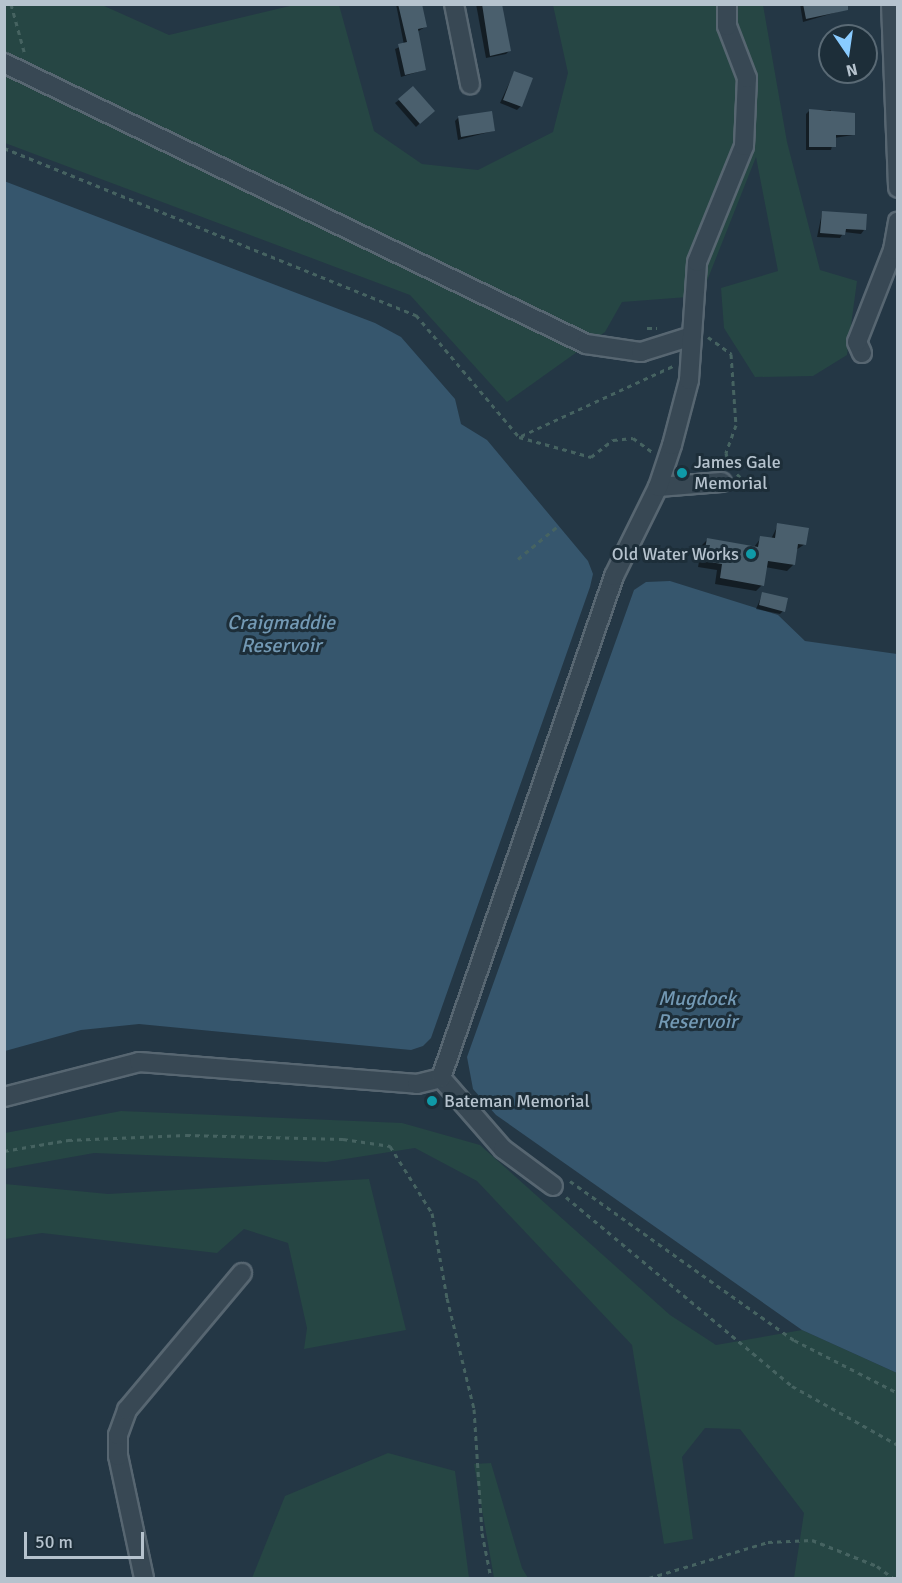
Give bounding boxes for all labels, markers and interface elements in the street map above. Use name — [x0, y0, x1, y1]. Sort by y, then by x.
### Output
north arrow — [818, 24, 878, 84]
text: N — [844, 59, 859, 81]
place label: James Gale Memorial — [694, 452, 781, 494]
marker: James Gale Memorial — [675, 466, 689, 480]
place label: Old Water Works — [612, 543, 739, 565]
marker: Old Water Works — [744, 547, 758, 561]
water label: Craigmaddie Reservoir — [227, 610, 335, 657]
water label: Mugdock Reservoir — [657, 987, 737, 1034]
place label: Bateman Memorial — [444, 1090, 590, 1112]
marker: Bateman Memorial — [425, 1094, 439, 1108]
scale bar — [27, 1520, 147, 1558]
text: 50 m — [35, 1531, 73, 1553]

